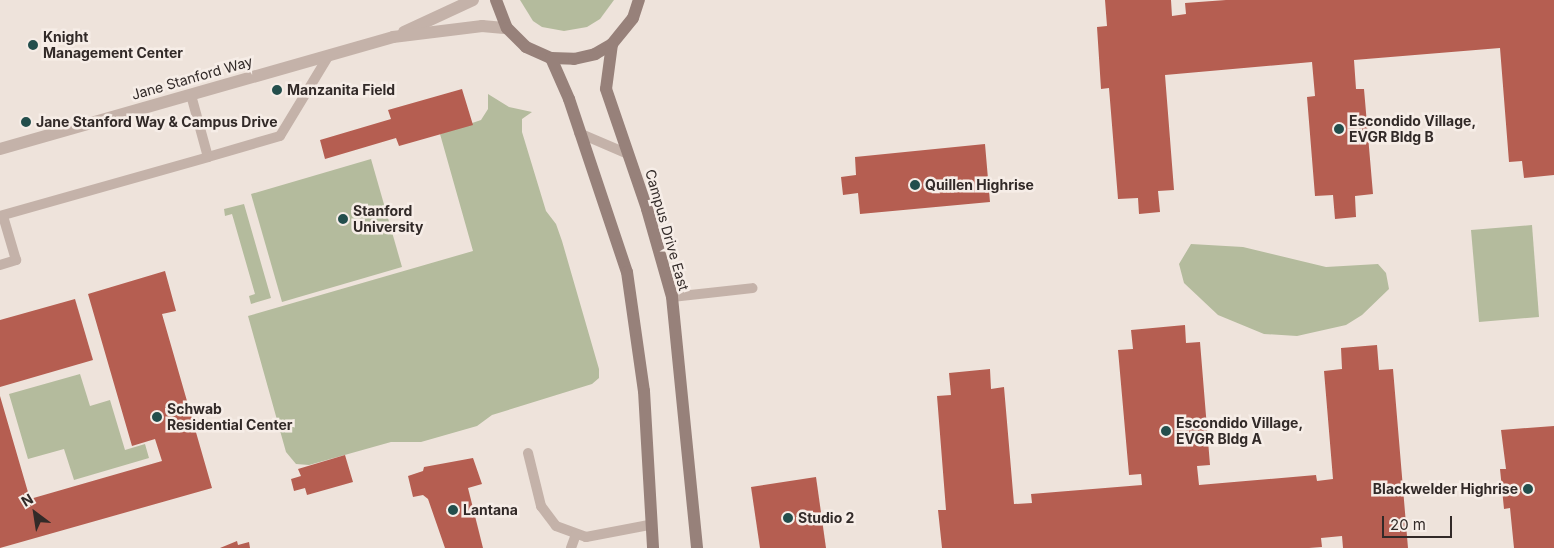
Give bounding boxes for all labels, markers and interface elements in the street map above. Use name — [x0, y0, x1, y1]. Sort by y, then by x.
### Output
place label: Knight Management Center — [43, 29, 183, 62]
marker: Knight Management Center — [27, 39, 39, 51]
street label: Jane Stanford Way — [129, 53, 255, 103]
place label: Manzanita Field — [287, 82, 395, 98]
marker: Manzanita Field — [271, 84, 283, 96]
place label: Escondido Village, EVGR Bldg B — [1349, 113, 1476, 146]
place label: Jane Stanford Way & Campus Drive — [36, 114, 277, 130]
marker: Jane Stanford Way & Campus Drive — [20, 116, 32, 128]
marker: Escondido Village, EVGR Bldg B — [1333, 123, 1345, 135]
street label: Campus Drive East — [642, 167, 692, 293]
place label: Quillen Highrise — [925, 177, 1034, 193]
marker: Quillen Highrise — [909, 179, 921, 191]
place label: Stanford University — [353, 203, 423, 236]
marker: Stanford University — [337, 213, 349, 225]
place label: Schwab Residential Center — [167, 401, 292, 434]
marker: Schwab Residential Center — [151, 411, 163, 423]
place label: Escondido Village, EVGR Bldg A — [1176, 415, 1303, 448]
marker: Escondido Village, EVGR Bldg A — [1160, 425, 1172, 437]
place label: Blackwelder Highrise — [1373, 481, 1518, 497]
marker: Blackwelder Highrise — [1522, 483, 1534, 495]
north arrow — [10, 488, 60, 538]
text: N — [18, 490, 36, 510]
place label: Lantana — [463, 502, 518, 518]
marker: Lantana — [447, 504, 459, 516]
scale bar — [1384, 506, 1454, 538]
place label: Studio 2 — [798, 510, 854, 526]
marker: Studio 2 — [782, 512, 794, 524]
text: 20 m — [1390, 515, 1426, 534]

